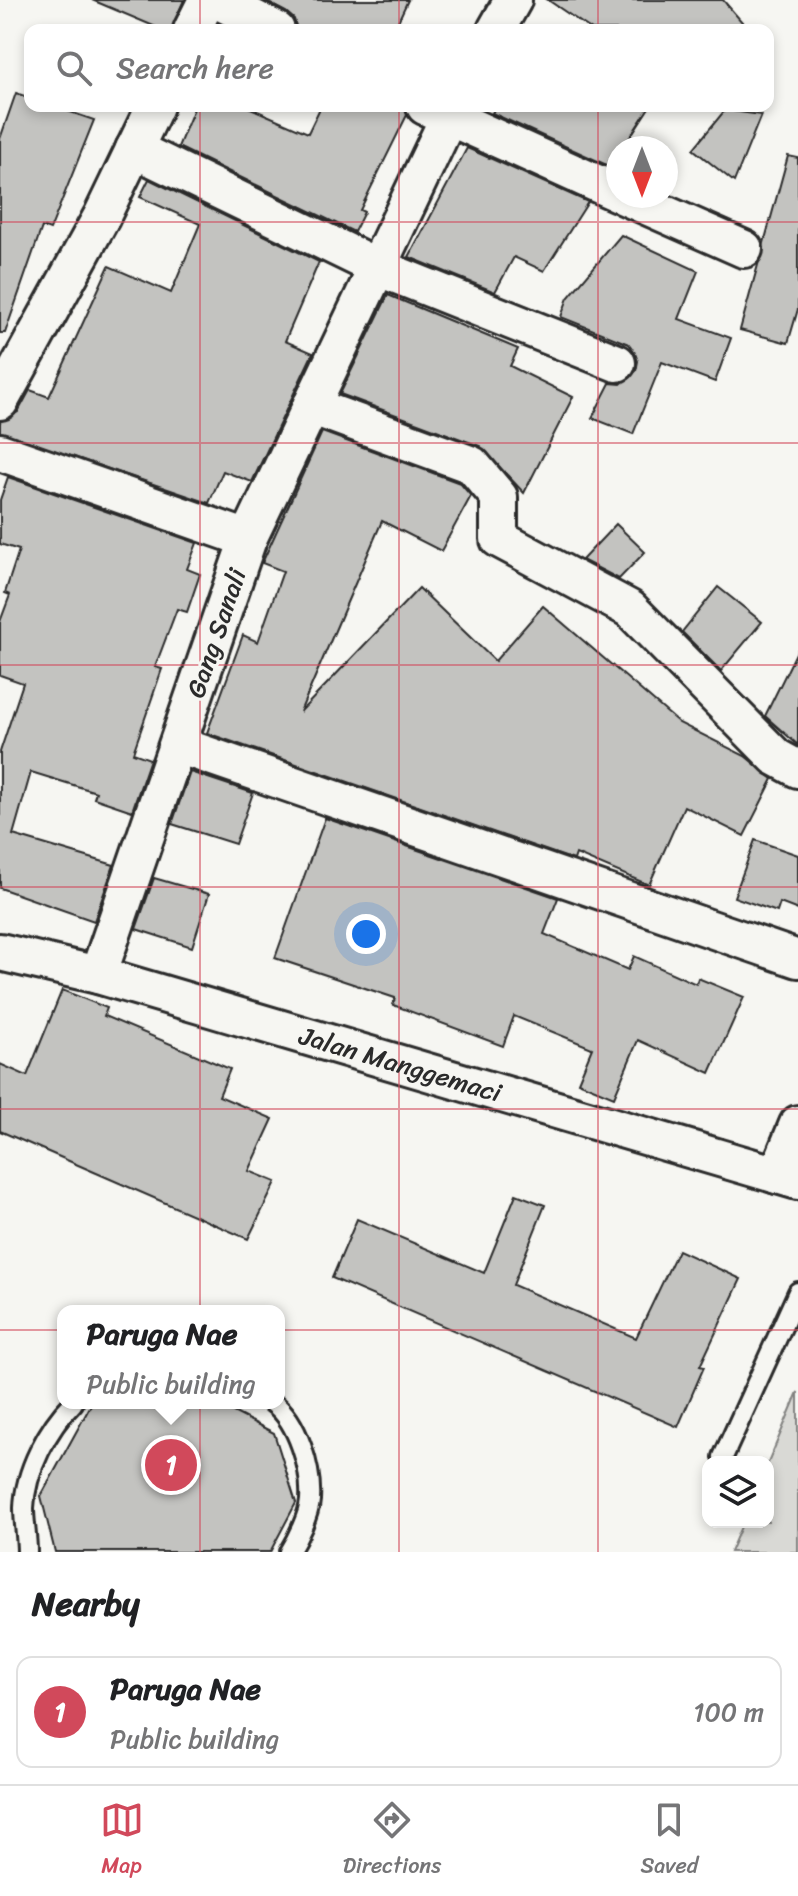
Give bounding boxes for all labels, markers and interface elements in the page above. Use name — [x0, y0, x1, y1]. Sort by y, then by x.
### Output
search box — [24, 24, 774, 112]
text: Search here — [116, 41, 274, 95]
icon: search — [52, 46, 96, 90]
north arrow — [606, 136, 678, 208]
street label: Gang Sanali — [172, 561, 260, 704]
your location — [346, 914, 386, 954]
street label: Jalan Manggemaci — [293, 1012, 508, 1116]
popup — [57, 1305, 285, 1409]
text: Paruga Nae — [86, 1307, 237, 1361]
text: Public building — [86, 1361, 256, 1407]
pin: 1 — [145, 1435, 197, 1495]
map controls — [702, 1456, 774, 1528]
button: layers — [702, 1456, 774, 1528]
text: Nearby — [32, 1574, 140, 1634]
text: Paruga Nae — [110, 1662, 261, 1716]
text: 1 — [54, 1689, 66, 1735]
text: 100 m — [693, 1689, 764, 1735]
text: Public building — [110, 1716, 279, 1762]
tab: Map — [100, 1798, 144, 1885]
tab: Directions — [343, 1798, 441, 1885]
tab: Saved — [640, 1798, 698, 1885]

